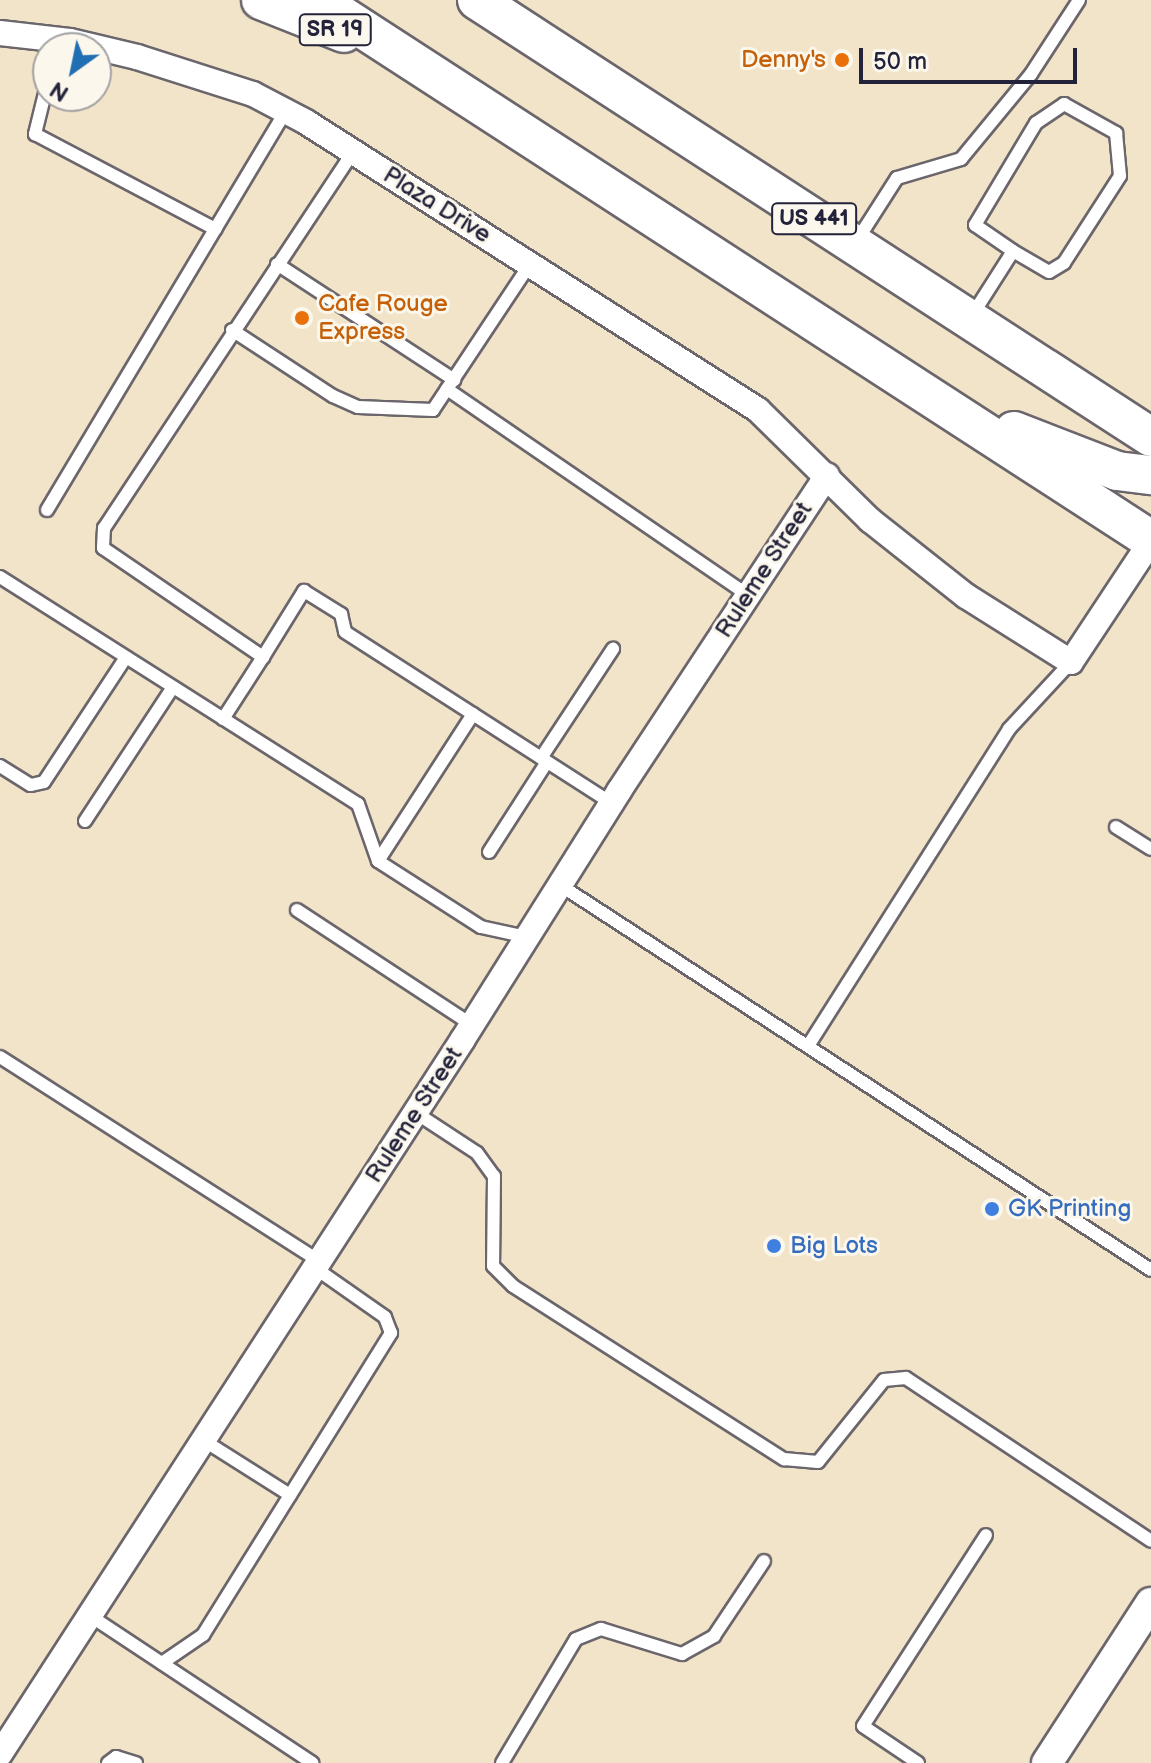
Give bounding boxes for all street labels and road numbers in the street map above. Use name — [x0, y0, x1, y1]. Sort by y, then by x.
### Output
road number: SR 19 — [297, 12, 373, 48]
street label: Plaza Drive — [378, 161, 496, 249]
road number: US 441 — [770, 201, 858, 237]
street label: Ruleme Street — [709, 497, 819, 643]
street label: Ruleme Street — [359, 1042, 469, 1188]

